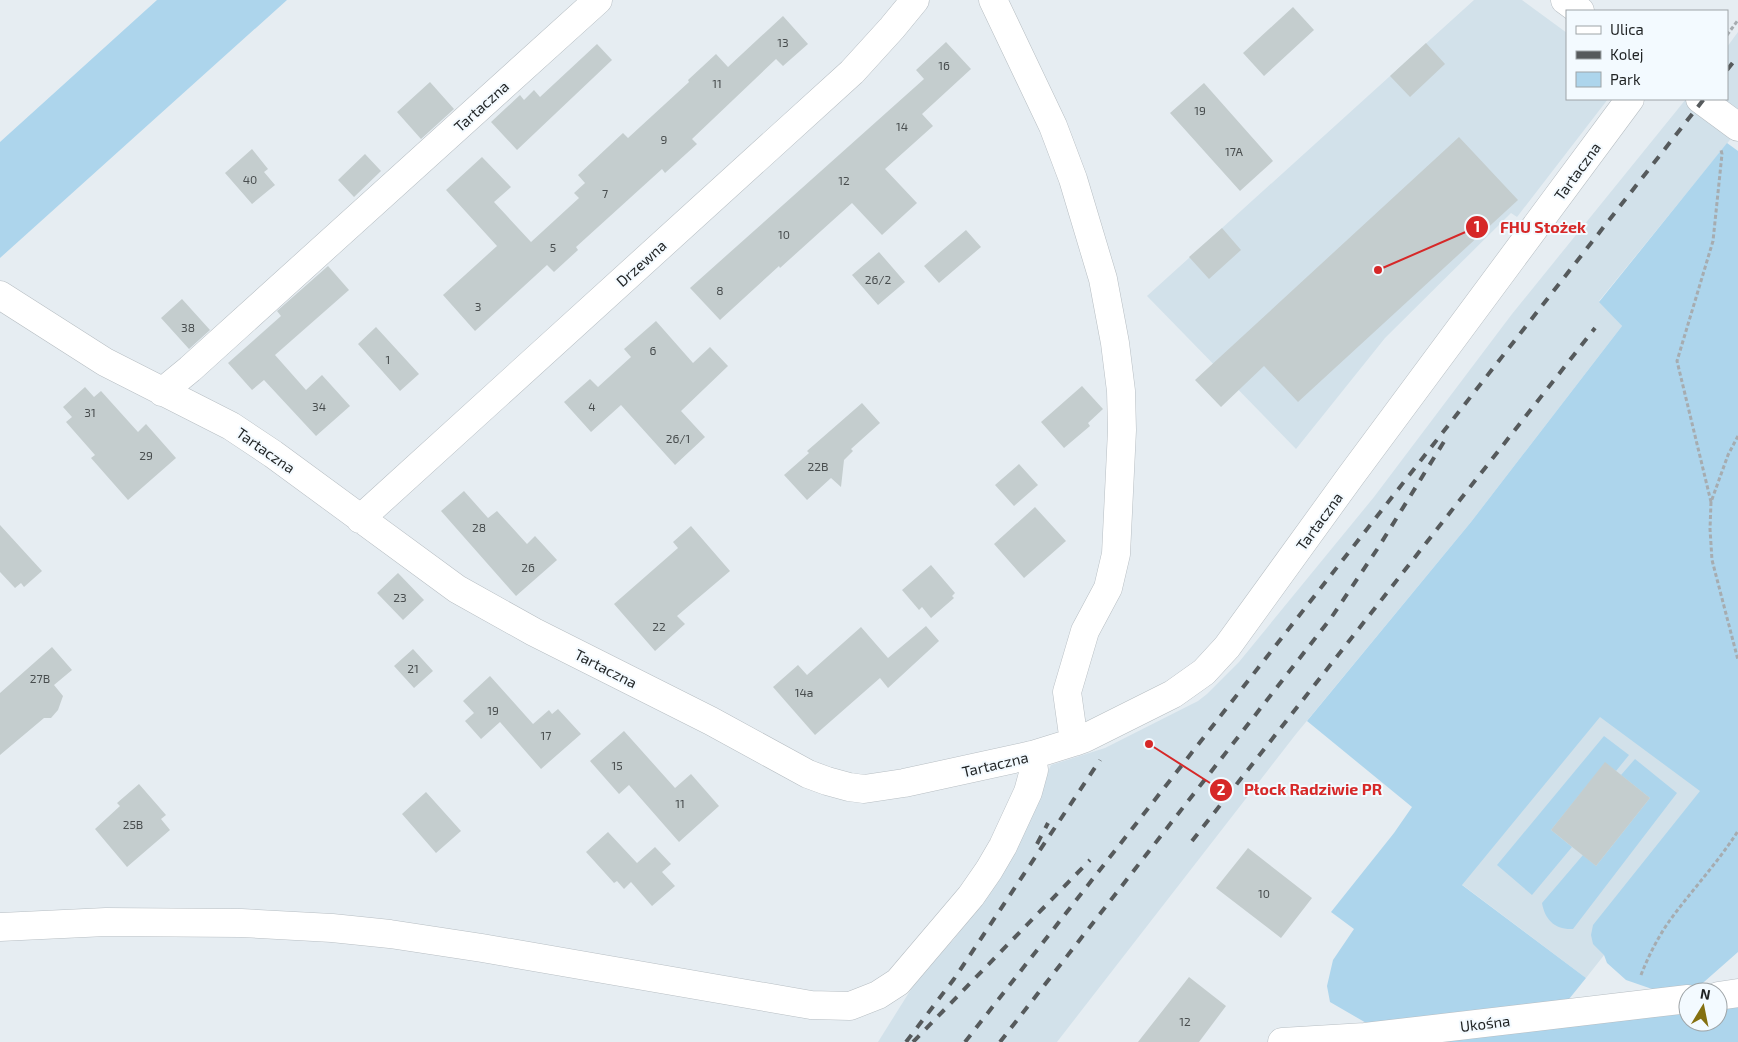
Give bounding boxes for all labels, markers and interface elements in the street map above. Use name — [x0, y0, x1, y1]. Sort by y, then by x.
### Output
legend — [1566, 10, 1728, 100]
text: Ulica — [1610, 20, 1644, 38]
house number: 13 — [777, 35, 789, 49]
text: Kolej — [1610, 45, 1643, 64]
house number: 16 — [938, 58, 950, 72]
text: Park — [1610, 70, 1641, 88]
house number: 11 — [712, 76, 722, 90]
street label: Tartaczna — [450, 77, 512, 135]
house number: 19 — [1194, 103, 1206, 117]
house number: 14 — [896, 119, 908, 133]
house number: 9 — [661, 132, 668, 146]
street label: Tartaczna — [1550, 138, 1604, 204]
house number: 17A — [1225, 144, 1244, 158]
house number: 40 — [243, 172, 257, 186]
house number: 12 — [838, 173, 850, 187]
house number: 7 — [602, 186, 608, 200]
callout: FHU Stożek — [1465, 212, 1596, 243]
text: 1 — [1474, 217, 1480, 235]
text: FHU Stożek — [1500, 217, 1586, 236]
house number: 10 — [778, 227, 790, 241]
street label: Drzewna — [612, 236, 670, 290]
house number: 5 — [550, 240, 556, 254]
house number: 26/2 — [865, 272, 892, 286]
house number: 8 — [716, 283, 724, 297]
house number: 3 — [475, 299, 481, 313]
house number: 38 — [181, 320, 195, 334]
house number: 6 — [650, 343, 657, 357]
house number: 1 — [386, 352, 390, 366]
house number: 34 — [312, 399, 326, 413]
house number: 4 — [588, 399, 596, 413]
house number: 31 — [84, 405, 96, 419]
street label: Tartaczna — [233, 423, 299, 477]
house number: 26/1 — [666, 431, 690, 445]
house number: 29 — [139, 448, 153, 462]
house number: 22B — [808, 459, 828, 473]
street label: Tartaczna — [1292, 488, 1346, 554]
house number: 28 — [472, 520, 486, 534]
house number: 26 — [521, 560, 535, 574]
house number: 23 — [393, 590, 407, 604]
house number: 22 — [652, 619, 666, 633]
street label: Tartaczna — [572, 645, 640, 691]
house number: 21 — [407, 661, 419, 675]
house number: 27B — [30, 671, 50, 685]
house number: 14a — [795, 685, 813, 699]
house number: 19 — [487, 703, 499, 717]
house number: 17 — [541, 728, 551, 742]
street label: Tartaczna — [960, 748, 1030, 780]
house number: 15 — [611, 758, 623, 772]
callout: Płock Radziwie PR — [1209, 774, 1392, 805]
text: Płock Radziwie PR — [1244, 779, 1382, 798]
text: 2 — [1217, 780, 1226, 798]
house number: 11 — [675, 796, 685, 810]
house number: 25B — [123, 817, 143, 831]
house number: 10 — [1258, 886, 1270, 900]
north arrow — [1678, 982, 1728, 1032]
text: N — [1699, 984, 1712, 1003]
street label: Ukośna — [1459, 1011, 1511, 1035]
house number: 12 — [1179, 1014, 1191, 1028]

